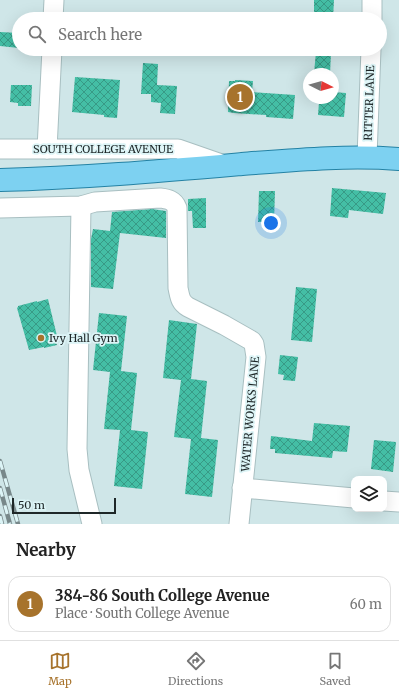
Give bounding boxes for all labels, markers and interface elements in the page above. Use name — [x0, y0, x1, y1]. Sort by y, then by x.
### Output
search box — [12, 12, 387, 56]
icon: search — [26, 23, 48, 45]
text: Search here — [58, 25, 142, 44]
street label: RITTER LANE — [361, 65, 377, 141]
north arrow — [303, 68, 339, 104]
pin: 1 — [227, 82, 253, 112]
street label: SOUTH COLLEGE AVENUE — [33, 142, 173, 156]
your location — [261, 213, 281, 233]
place label: Ivy Hall Gym — [49, 331, 118, 345]
marker: Ivy Hall Gym — [36, 333, 46, 343]
street label: WATER WORKS LANE — [238, 356, 262, 473]
map controls — [351, 476, 387, 512]
button: layers — [351, 476, 387, 512]
scale bar — [12, 496, 116, 515]
text: 50 m — [18, 498, 45, 512]
text: Nearby — [16, 539, 76, 561]
text: 384-86 South College Avenue — [55, 586, 270, 605]
text: 1 — [27, 596, 33, 613]
text: 60 m — [350, 596, 382, 613]
text: Place · South College Avenue — [55, 605, 229, 622]
tab: Map — [48, 650, 72, 688]
tab: Directions — [168, 650, 223, 688]
tab: Saved — [320, 650, 351, 688]

